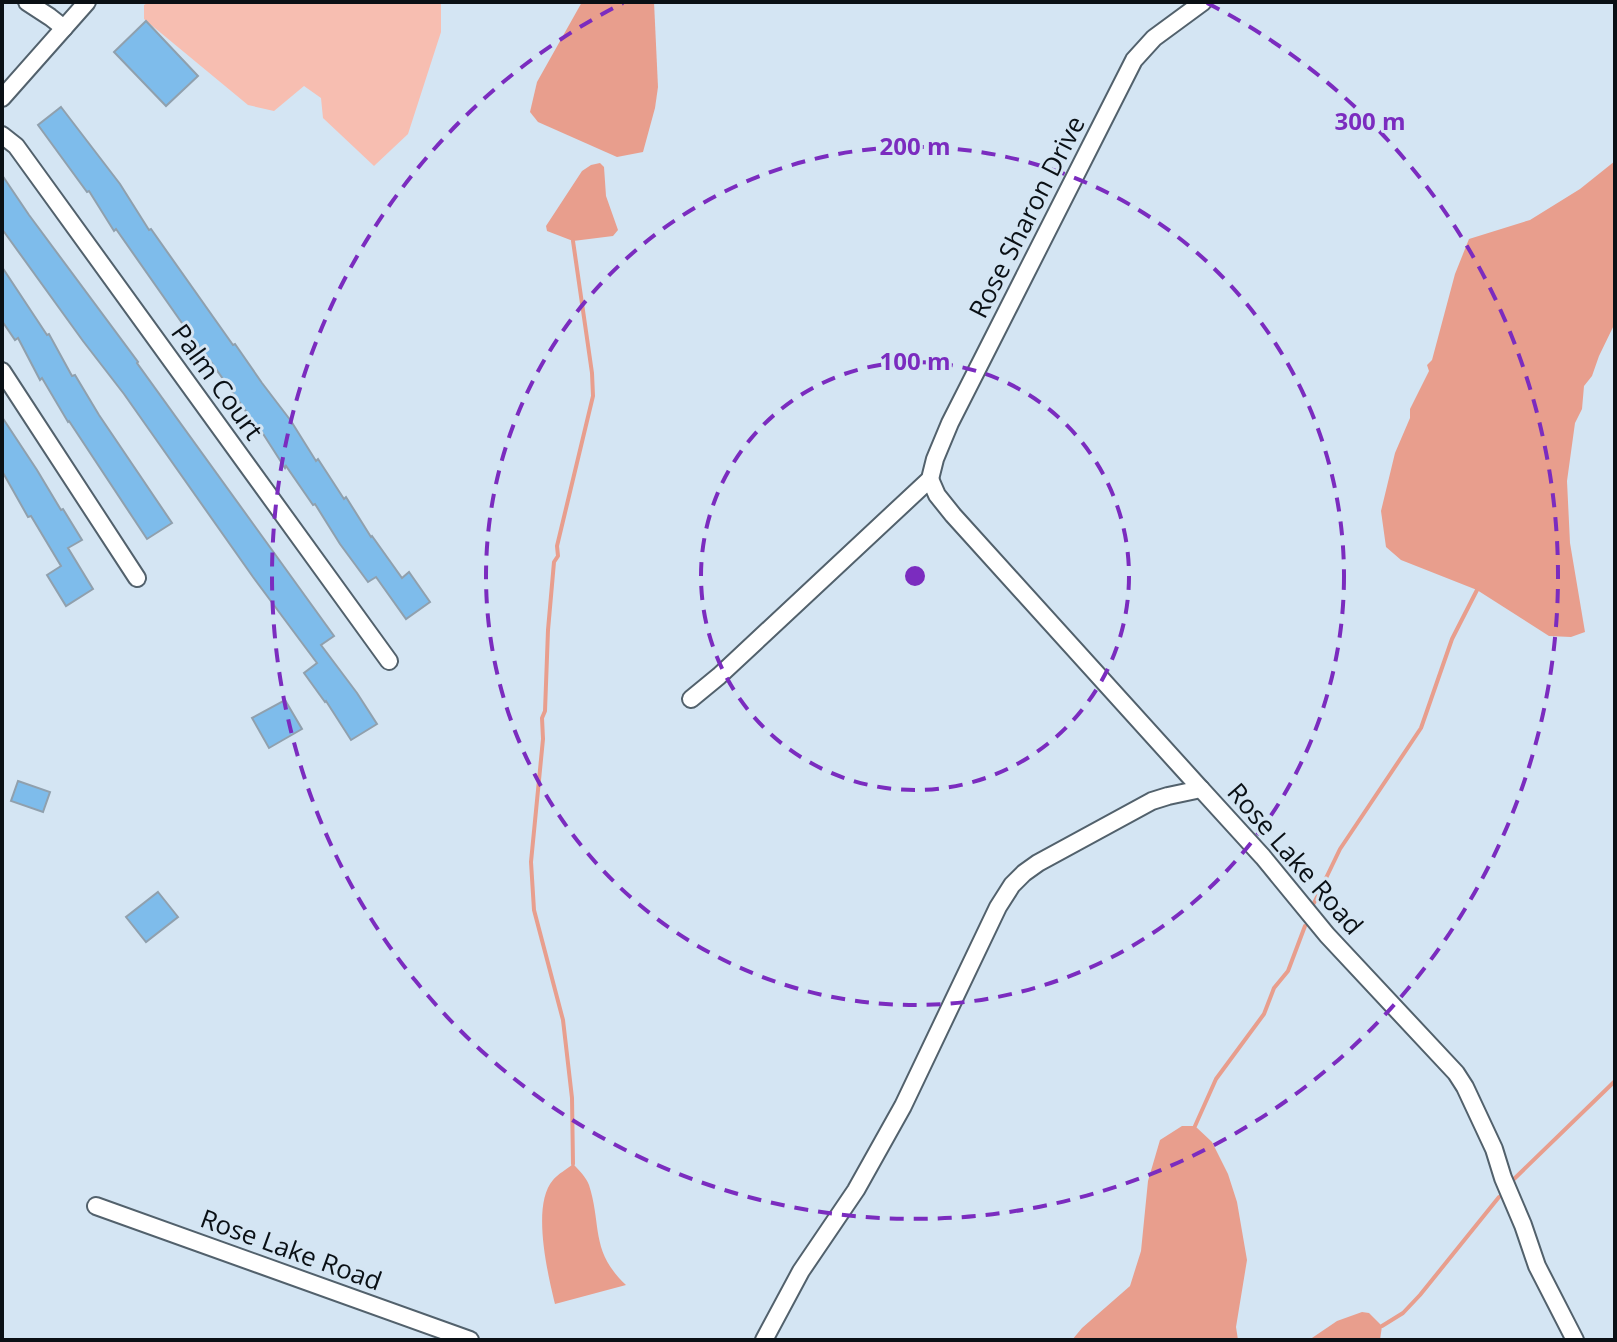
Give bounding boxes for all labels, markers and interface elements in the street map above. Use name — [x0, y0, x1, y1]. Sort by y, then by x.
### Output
text: 300 m — [1335, 104, 1405, 137]
street label: Rose Sharon Drive — [960, 109, 1093, 324]
text: 200 m — [880, 129, 950, 162]
street label: Palm Court — [163, 316, 272, 447]
text: 100 m — [880, 344, 950, 377]
centre of rings — [901, 562, 929, 590]
street label: Rose Lake Road — [1220, 775, 1372, 942]
street label: Rose Lake Road — [196, 1200, 387, 1299]

